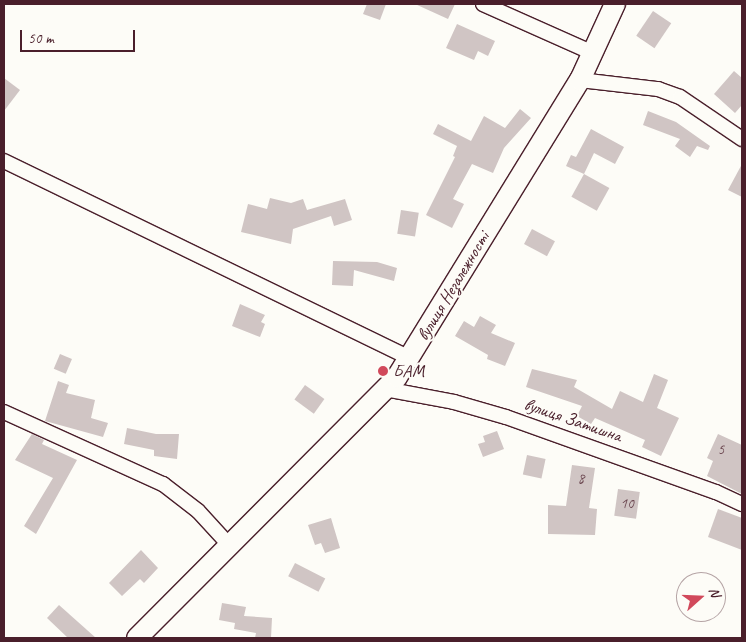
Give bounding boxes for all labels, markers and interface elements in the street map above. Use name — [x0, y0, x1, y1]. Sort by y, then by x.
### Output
scale bar — [22, 20, 138, 52]
text: 50 m — [28, 29, 54, 48]
street label: вулиця Незалежності — [412, 228, 494, 344]
place label: БАМ — [393, 360, 424, 382]
marker: БАМ — [377, 365, 389, 377]
street label: вулиця Затишна — [521, 393, 625, 447]
house number: 5 — [718, 441, 724, 459]
house number: 8 — [578, 470, 584, 488]
house number: 10 — [620, 495, 634, 513]
north arrow — [676, 572, 726, 622]
text: N — [705, 585, 724, 599]

